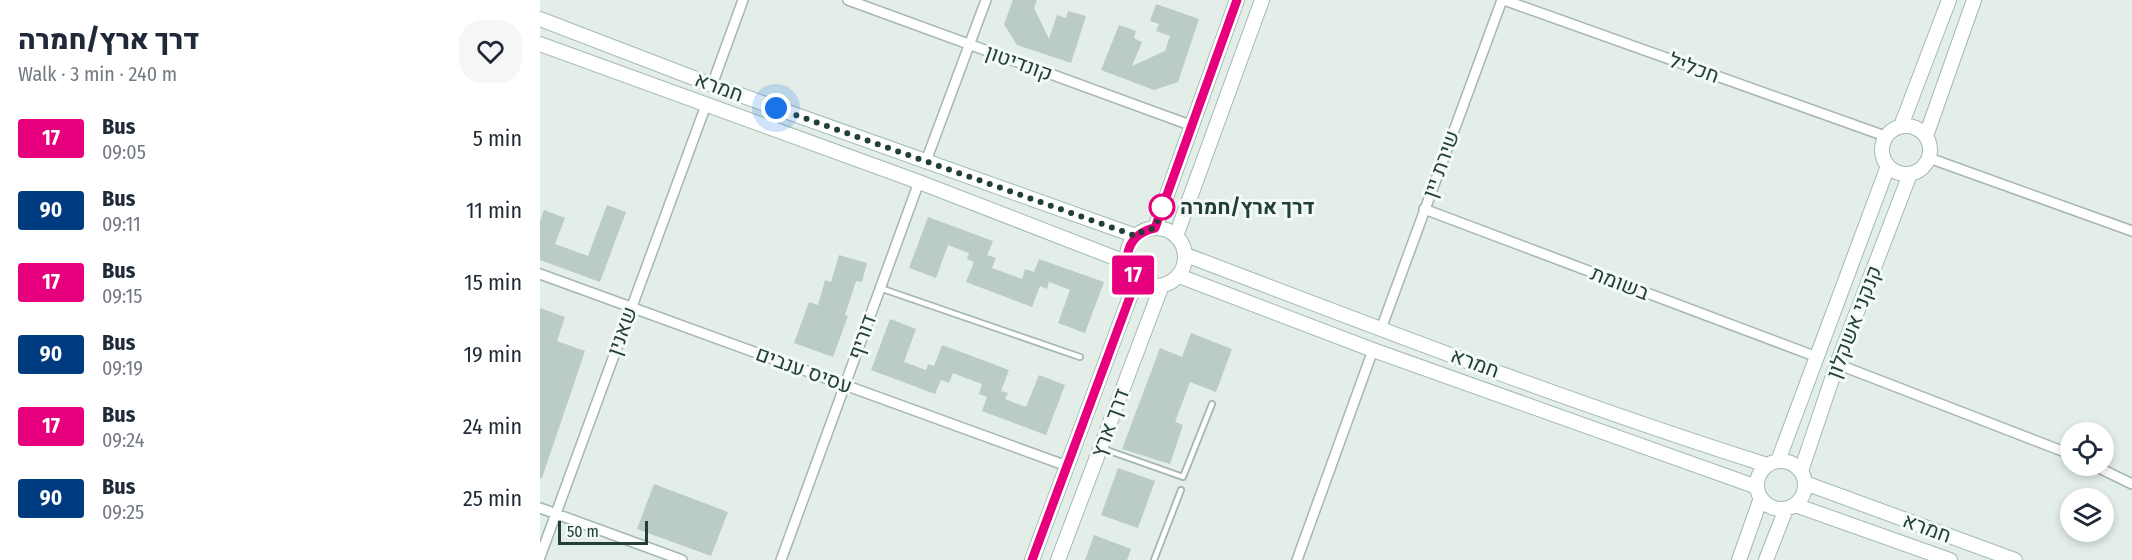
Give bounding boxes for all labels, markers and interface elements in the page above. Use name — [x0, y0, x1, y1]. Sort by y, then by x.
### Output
button: heart — [459, 20, 522, 83]
text: דרך ארץ/חמרה — [18, 23, 199, 56]
street label: קונדיטון — [982, 39, 1056, 87]
street label: חכליל — [1665, 47, 1723, 89]
text: Walk · 3 min · 240 m — [18, 62, 177, 86]
street label: חמרא — [691, 66, 747, 108]
your location — [761, 93, 791, 123]
text: Bus — [102, 113, 135, 140]
text: 17 — [42, 125, 60, 151]
text: 5 min — [473, 125, 522, 152]
street label: שירת יין — [1417, 127, 1465, 201]
text: 09:05 — [102, 140, 146, 164]
text: Bus — [102, 185, 135, 212]
marker: דרך ארץ/חמרה — [1149, 194, 1175, 220]
place label: דרך ארץ/חמרה — [1180, 194, 1315, 220]
text: 90 — [40, 197, 62, 223]
text: 11 min — [466, 197, 522, 224]
text: 09:11 — [102, 212, 141, 236]
line badge: 17 — [1106, 256, 1160, 294]
text: Bus — [102, 257, 135, 284]
street label: בשומת — [1587, 260, 1653, 306]
text: 17 — [1124, 262, 1142, 288]
street label: קנקני אשקלון — [1821, 262, 1887, 382]
text: 17 — [42, 269, 60, 295]
text: 15 min — [464, 269, 522, 296]
text: 09:15 — [102, 284, 142, 308]
street label: שאנין — [601, 303, 643, 359]
street label: דוריף — [842, 311, 882, 363]
text: Bus — [102, 329, 135, 356]
text: 90 — [40, 341, 62, 367]
text: 19 min — [464, 341, 522, 368]
street label: עסיס ענבים — [752, 341, 856, 399]
street label: חמרא — [1447, 342, 1503, 384]
text: 09:19 — [102, 356, 143, 380]
street label: דרך ארץ — [1085, 385, 1135, 461]
text: Bus — [102, 401, 135, 428]
text: 17 — [42, 413, 60, 439]
text: 24 min — [463, 413, 522, 440]
map controls — [2060, 422, 2114, 542]
button: locate — [2060, 422, 2114, 476]
text: 09:24 — [102, 428, 144, 452]
text: Bus — [102, 473, 135, 500]
text: 90 — [40, 485, 62, 511]
text: 25 min — [463, 485, 522, 512]
button: layers — [2060, 488, 2114, 542]
text: 09:25 — [102, 500, 144, 524]
street label: חמרא — [1899, 507, 1955, 549]
scale bar — [558, 518, 648, 546]
text: 50 m — [567, 522, 599, 541]

